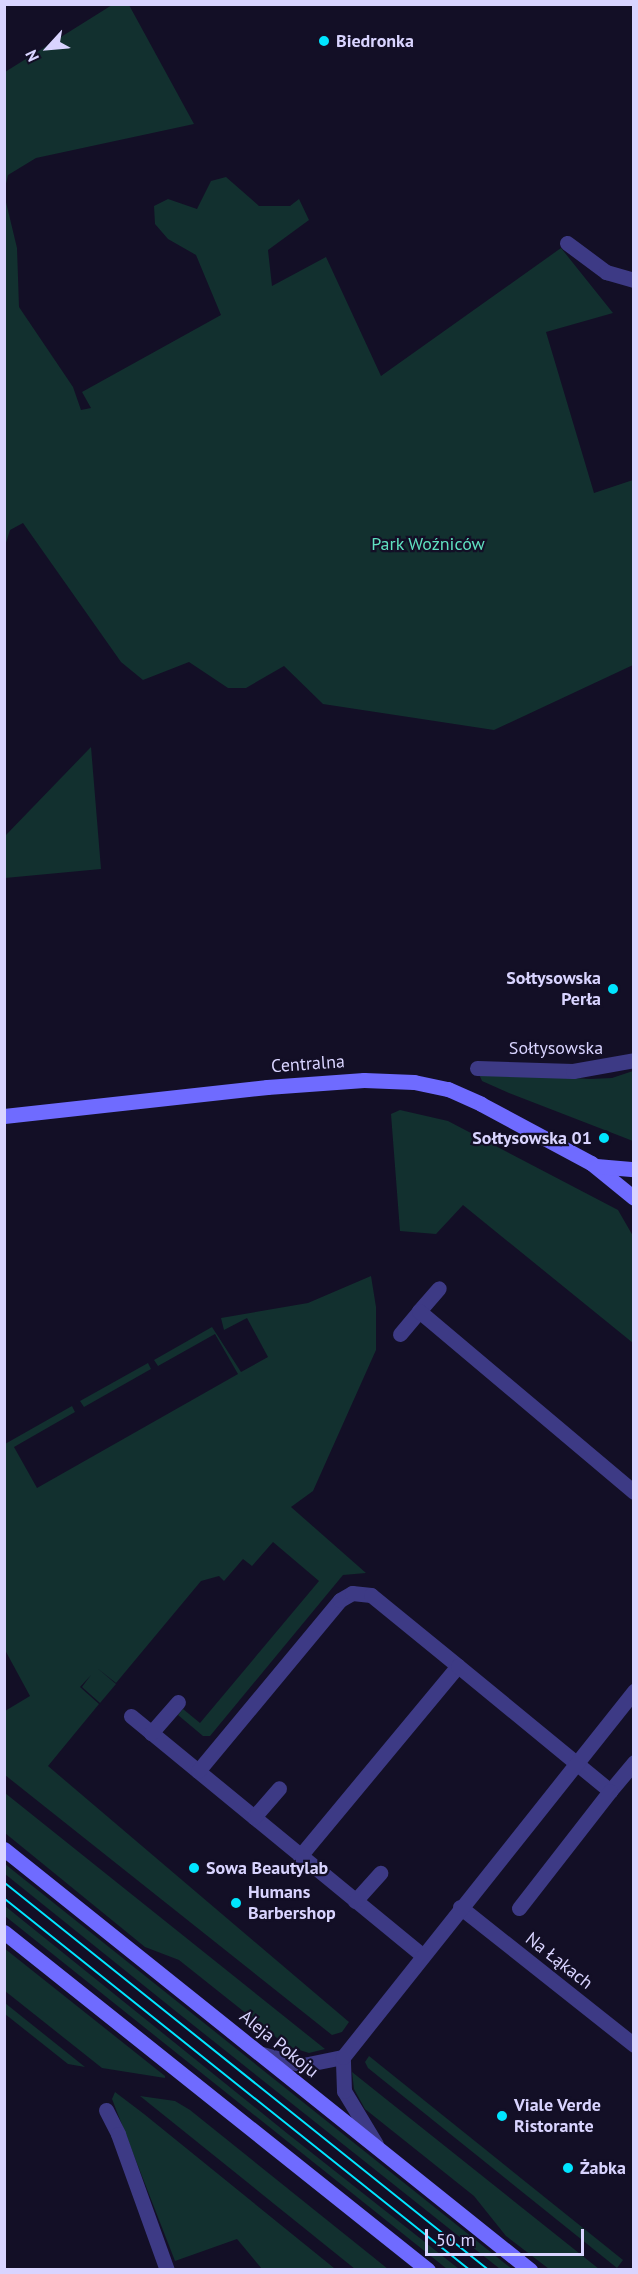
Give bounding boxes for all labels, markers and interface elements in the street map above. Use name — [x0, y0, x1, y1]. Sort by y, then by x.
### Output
north arrow — [18, 18, 78, 78]
place label: Biedronka — [336, 30, 414, 52]
marker: Biedronka — [317, 34, 331, 48]
text: N — [21, 47, 43, 65]
park label: Park Woźniców — [371, 533, 485, 555]
place label: Sołtysowska Perła — [506, 968, 601, 1010]
marker: Sołtysowska Perła — [606, 982, 620, 996]
street label: Sołtysowska — [509, 1037, 603, 1059]
street label: Centralna — [270, 1051, 346, 1077]
place label: Sołtysowska 01 — [472, 1127, 592, 1149]
marker: Sołtysowska 01 — [597, 1131, 611, 1145]
place label: Sowa Beautylab — [206, 1857, 328, 1879]
marker: Sowa Beautylab — [187, 1861, 201, 1875]
place label: Humans Barbershop — [248, 1882, 336, 1924]
marker: Humans Barbershop — [229, 1896, 243, 1910]
street label: Na Łąkach — [521, 1928, 597, 1994]
street label: Aleja Pokoju — [235, 2006, 323, 2082]
place label: Viale Verde Ristorante — [514, 2095, 601, 2138]
marker: Viale Verde Ristorante — [495, 2109, 509, 2123]
place label: Żabka — [580, 2157, 626, 2179]
marker: Żabka — [561, 2161, 575, 2175]
scale bar — [428, 2217, 587, 2255]
text: 50 m — [436, 2228, 475, 2251]

